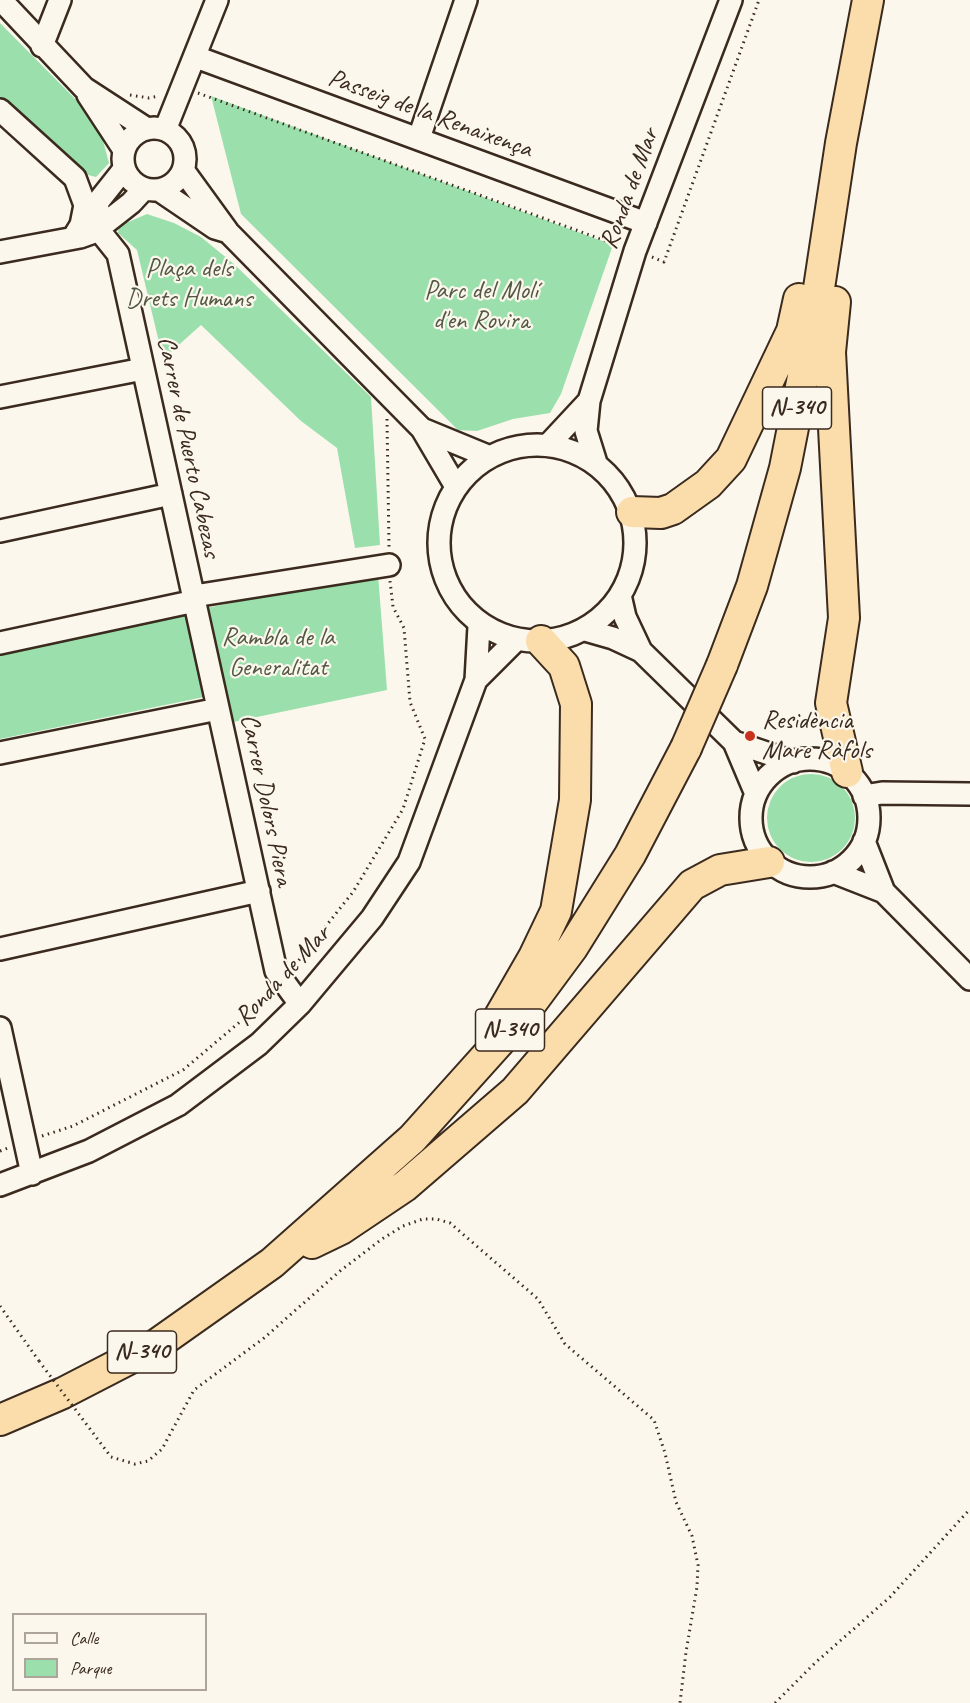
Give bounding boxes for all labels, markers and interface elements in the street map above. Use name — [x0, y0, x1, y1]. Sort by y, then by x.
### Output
street label: Passeig de la Renaixença — [324, 63, 536, 165]
street label: Ronda de Mar — [594, 125, 666, 253]
park label: Plaça dels Drets Humans — [126, 253, 252, 314]
park label: Parc del Molí d'en Rovira — [424, 275, 538, 336]
street label: Carrer de Puerto Cabezas — [149, 334, 227, 560]
road number: N-340 — [762, 387, 832, 429]
park label: Rambla de la Generalitat — [222, 622, 334, 684]
place label: Residència Mare Ràfols — [762, 705, 872, 766]
street label: Carrer Dolors Piera — [233, 711, 299, 889]
marker: Residència Mare Ràfols — [743, 729, 757, 743]
street label: Ronda de Mar — [229, 919, 337, 1033]
road number: N-340 — [476, 1009, 544, 1051]
road number: N-340 — [108, 1331, 176, 1373]
legend — [12, 1613, 207, 1691]
text: Calle — [70, 1627, 98, 1649]
text: Parque — [70, 1657, 111, 1679]

